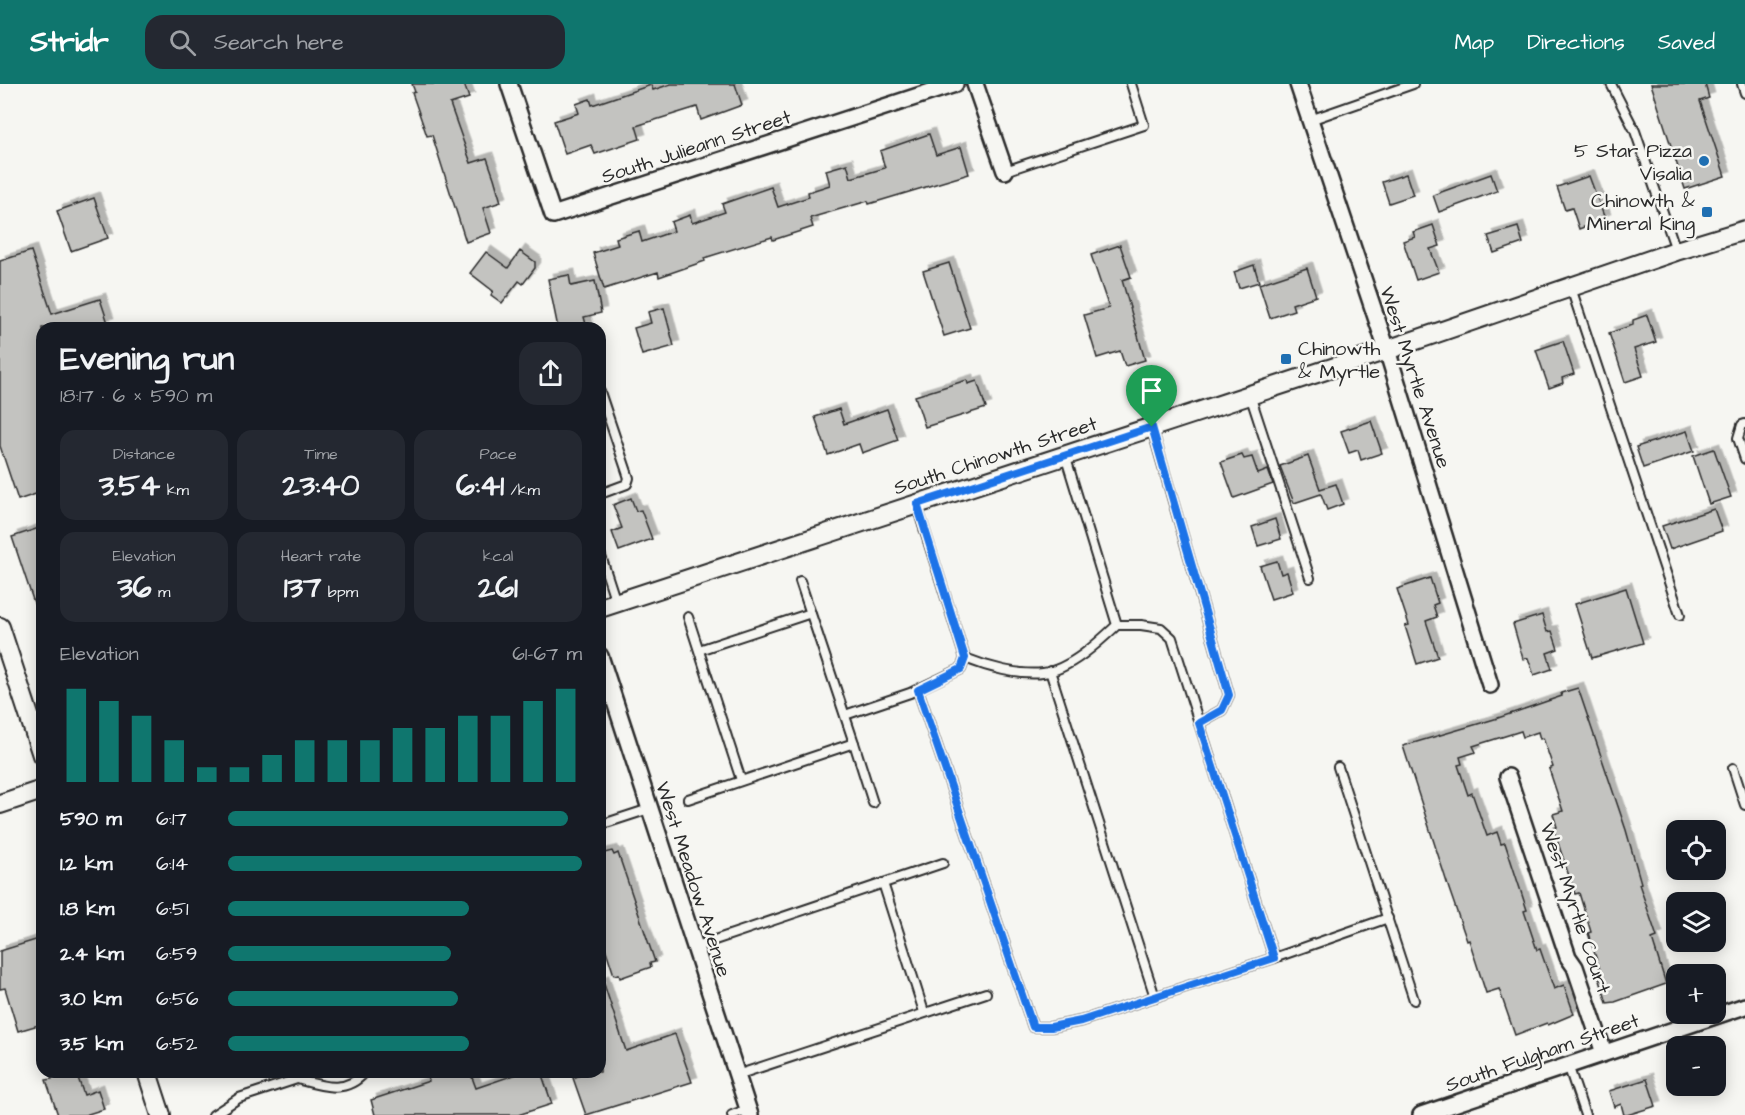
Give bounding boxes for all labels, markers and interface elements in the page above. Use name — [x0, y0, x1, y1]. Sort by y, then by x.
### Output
search box — [145, 15, 565, 69]
text: Stridr — [30, 23, 109, 62]
icon: search — [166, 26, 199, 59]
text: Search here — [214, 27, 344, 58]
text: Map — [1454, 28, 1494, 57]
text: Directions — [1527, 28, 1625, 57]
text: Saved — [1658, 28, 1715, 57]
street label: South Julieann Street — [598, 103, 795, 191]
place label: 5 Star Pizza Visalia — [1574, 137, 1692, 188]
marker: 5 Star Pizza Visalia — [1697, 154, 1711, 168]
place label: Chinowth & Mineral King — [1587, 187, 1696, 239]
marker: Chinowth & Mineral King — [1700, 205, 1714, 219]
street label: West Myrtle Avenue — [1372, 283, 1458, 472]
place label: Chinowth & Myrtle — [1298, 335, 1381, 387]
text: Evening run — [60, 336, 234, 382]
button: share — [519, 342, 582, 405]
marker: Chinowth & Myrtle — [1279, 352, 1293, 366]
pin — [1126, 365, 1177, 427]
icon: arrive — [1135, 374, 1168, 407]
text: 18:17 · 6 × 590 m — [60, 382, 212, 410]
street label: South Chinowth Street — [890, 410, 1101, 502]
text: Distance — [113, 443, 175, 465]
text: Time — [304, 443, 338, 465]
text: Pace — [479, 443, 517, 465]
text: 3.54 — [99, 465, 160, 507]
text: 23:40 — [283, 465, 359, 507]
text: 6:41 — [456, 465, 504, 507]
text: km — [160, 479, 189, 501]
text: /km — [504, 479, 540, 501]
text: Elevation — [113, 545, 175, 567]
text: Heart rate — [281, 545, 361, 567]
text: kcal — [483, 545, 513, 567]
text: 36 — [118, 567, 152, 609]
text: 137 — [284, 567, 321, 609]
text: 261 — [478, 567, 518, 609]
text: m — [152, 581, 170, 603]
text: bpm — [321, 581, 358, 603]
text: Elevation — [60, 640, 139, 668]
text: 61–67 m — [512, 640, 582, 668]
street label: West Meadow Avenue — [648, 778, 738, 981]
text: 590 m — [60, 805, 122, 833]
text: 6:17 — [156, 805, 187, 833]
street label: West Myrtle Court — [1532, 819, 1617, 998]
map controls — [1666, 820, 1726, 1096]
button: locate — [1666, 820, 1726, 880]
text: 1.2 km — [60, 850, 113, 878]
text: 6:14 — [156, 850, 188, 878]
button: layers — [1666, 892, 1726, 952]
text: 1.8 km — [60, 895, 114, 923]
text: 6:51 — [156, 895, 189, 923]
text: 2.4 km — [60, 940, 124, 968]
text: 6:59 — [156, 940, 197, 968]
button: + — [1666, 964, 1726, 1024]
text: 3.0 km — [60, 985, 121, 1013]
text: 6:56 — [156, 985, 199, 1013]
street label: South Fulgham Street — [1442, 1007, 1643, 1100]
text: 3.5 km — [60, 1030, 123, 1058]
text: 6:52 — [156, 1030, 197, 1058]
button: − — [1666, 1036, 1726, 1096]

